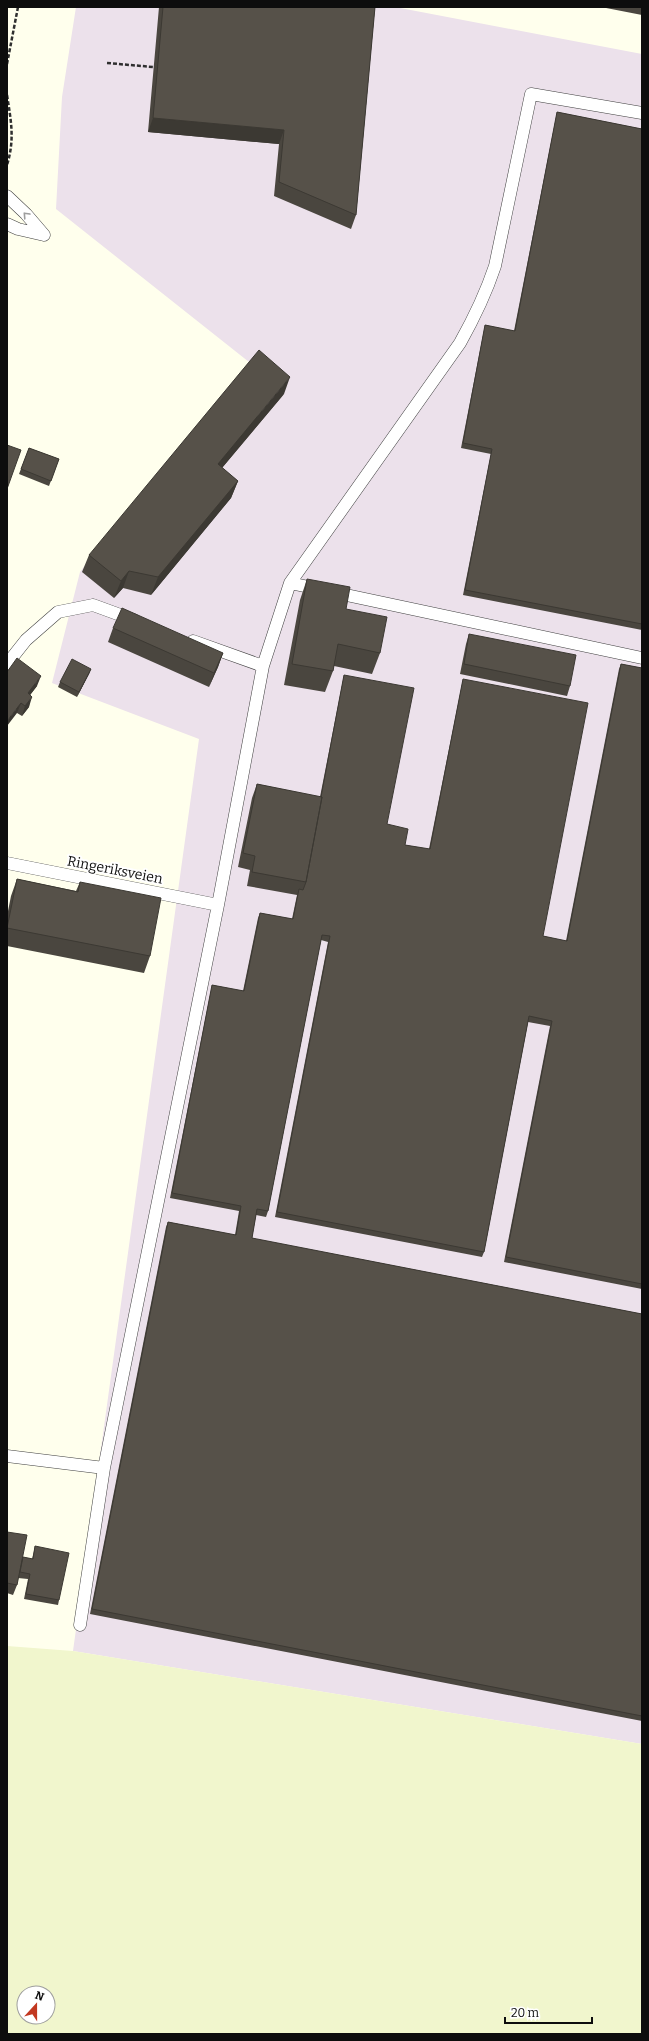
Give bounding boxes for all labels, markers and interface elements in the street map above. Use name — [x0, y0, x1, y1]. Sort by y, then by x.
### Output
one-way arrow — [24, 212, 31, 219]
street label: Ringeriksveien — [66, 852, 164, 888]
north arrow — [16, 1985, 56, 2025]
text: N — [33, 1989, 46, 2004]
scale bar — [505, 1999, 592, 2025]
text: 20 m — [511, 2006, 540, 2020]

